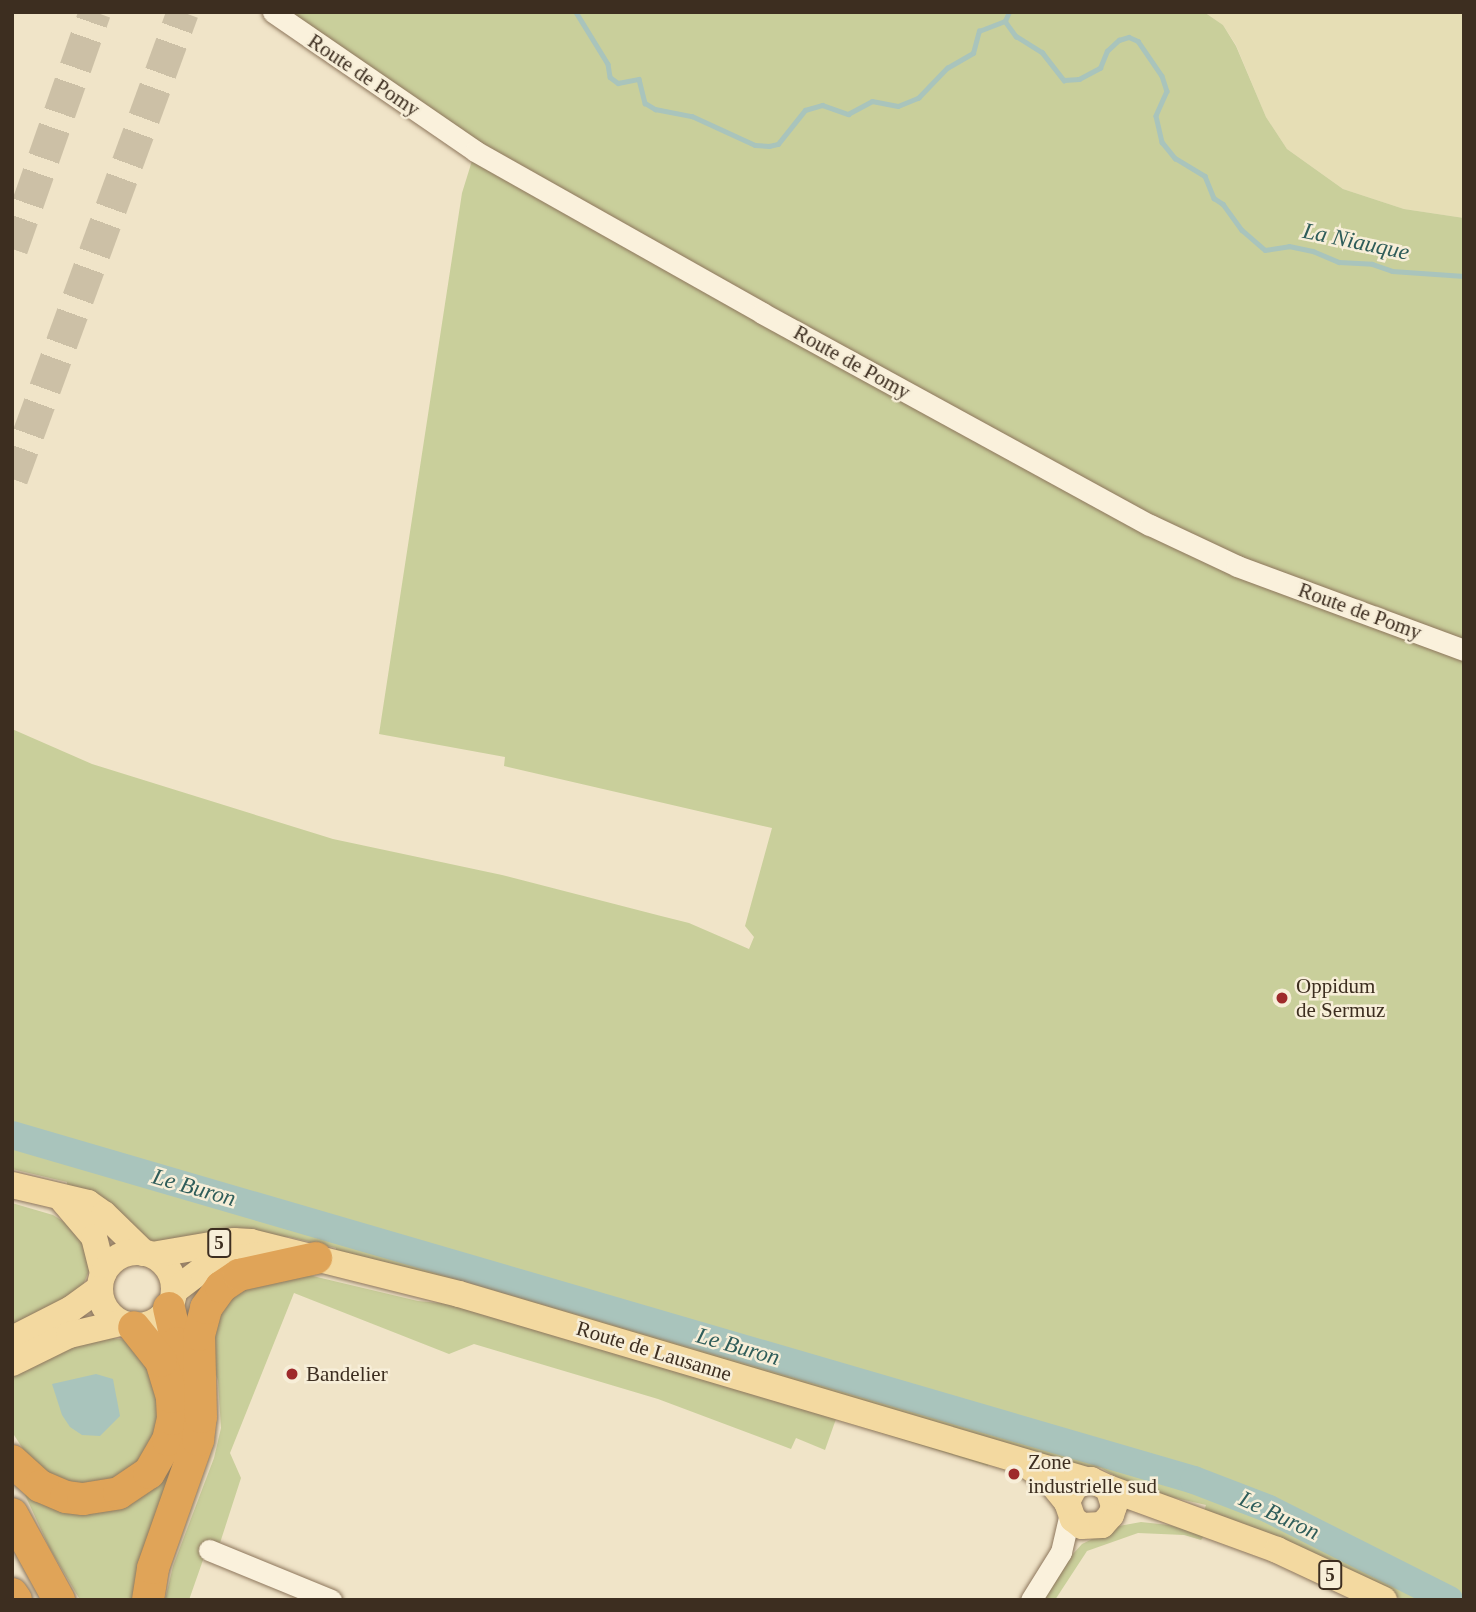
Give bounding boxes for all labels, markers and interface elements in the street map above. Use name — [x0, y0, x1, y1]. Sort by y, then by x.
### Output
street label: Route de Pomy — [303, 28, 425, 122]
water label: La Niauque — [1300, 217, 1412, 267]
street label: Route de Pomy — [789, 320, 915, 404]
street label: Route de Pomy — [1295, 577, 1425, 645]
place label: Oppidum de Sermuz — [1296, 973, 1385, 1023]
marker: Oppidum de Sermuz — [1274, 990, 1290, 1006]
water label: Le Buron — [149, 1163, 239, 1213]
road number: 5 — [207, 1228, 231, 1259]
street label: Route de Lausanne — [573, 1315, 735, 1387]
water label: Le Buron — [693, 1322, 783, 1372]
place label: Bandelier — [306, 1361, 388, 1387]
marker: Bandelier — [284, 1366, 300, 1382]
place label: Zone industrielle sud — [1028, 1449, 1157, 1499]
marker: Zone industrielle sud — [1006, 1466, 1022, 1482]
water label: Le Buron — [1234, 1485, 1324, 1547]
road number: 5 — [1318, 1560, 1342, 1590]

